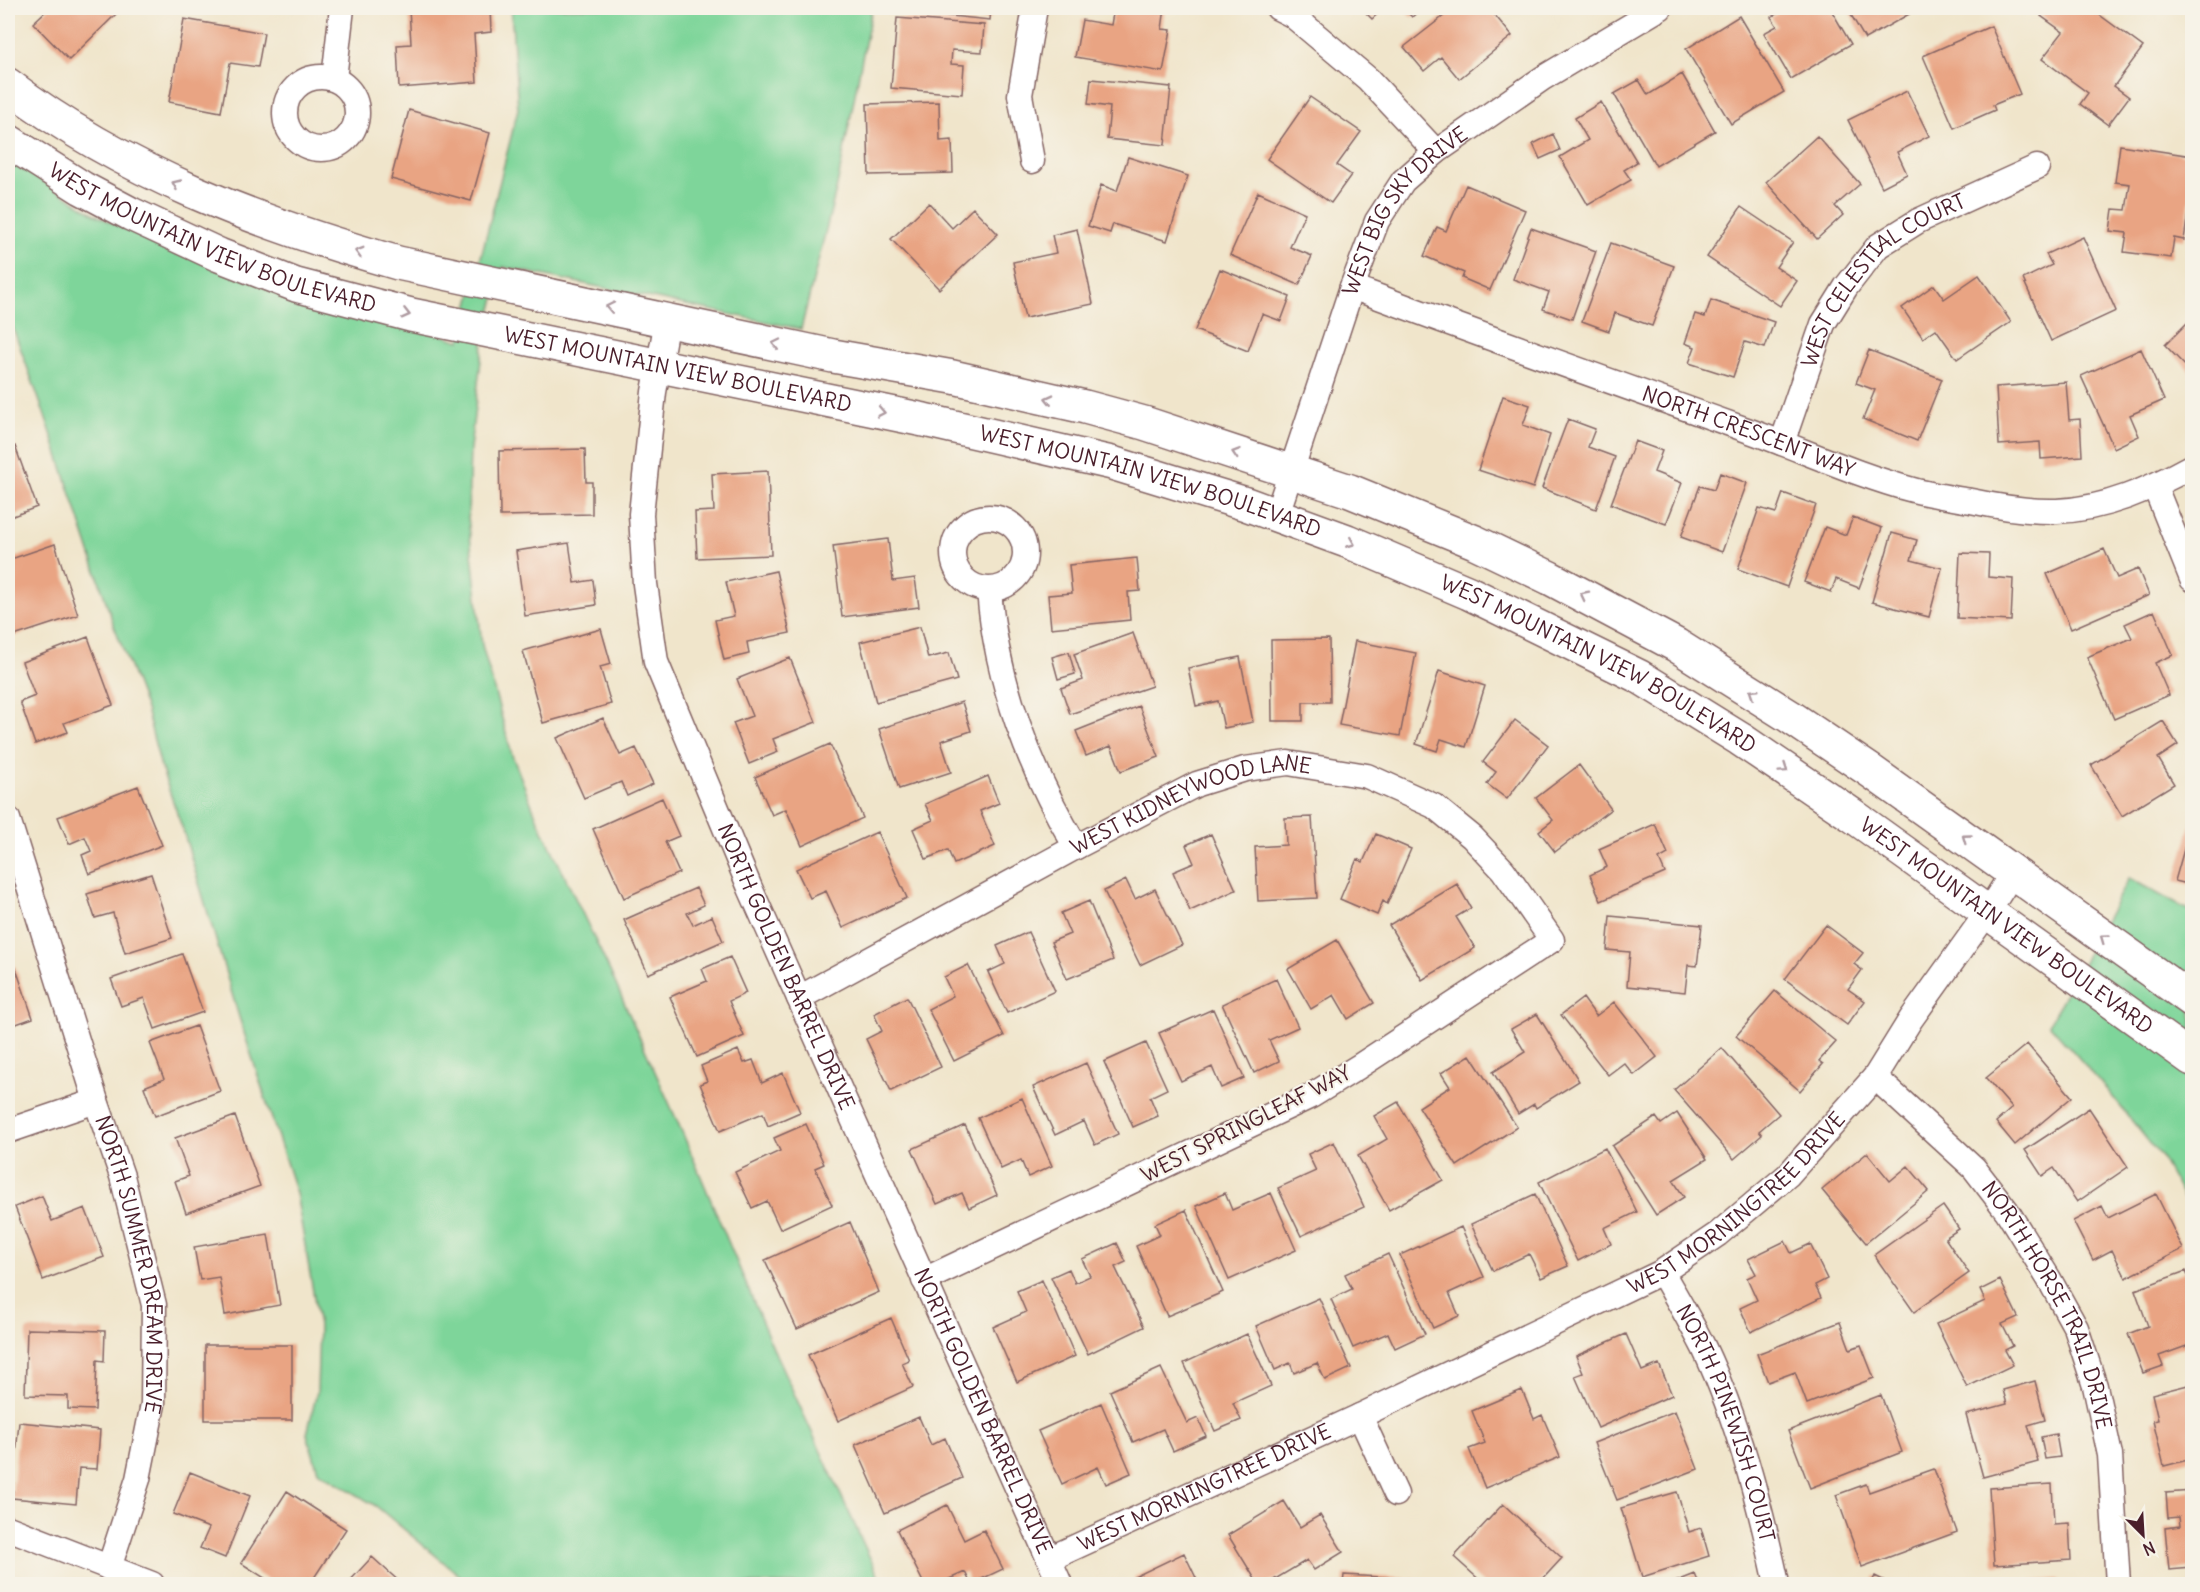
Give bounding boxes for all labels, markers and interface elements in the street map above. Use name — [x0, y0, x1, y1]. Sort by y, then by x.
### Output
street label: WEST BIG SKY DRIVE — [1336, 120, 1473, 299]
street label: WEST MOUNTAIN VIEW BOULEVARD — [44, 156, 379, 318]
one-way arrow — [172, 179, 183, 191]
street label: WEST CELESTIAL COURT — [1795, 187, 1969, 371]
one-way arrow — [354, 247, 364, 259]
one-way arrow — [606, 302, 616, 315]
one-way arrow — [400, 306, 410, 319]
street label: WEST MOUNTAIN VIEW BOULEVARD — [501, 320, 854, 418]
one-way arrow — [771, 338, 781, 351]
street label: NORTH CRESCENT WAY — [1638, 380, 1859, 483]
one-way arrow — [1044, 393, 1054, 406]
one-way arrow — [876, 404, 886, 417]
street label: WEST MOUNTAIN VIEW BOULEVARD — [977, 419, 1325, 543]
one-way arrow — [1231, 448, 1242, 461]
one-way arrow — [1345, 536, 1356, 548]
street label: WEST MOUNTAIN VIEW BOULEVARD — [1436, 568, 1762, 759]
one-way arrow — [1579, 591, 1590, 603]
one-way arrow — [1748, 689, 1759, 700]
street label: WEST KIDNEYWOOD LANE — [1066, 749, 1313, 861]
one-way arrow — [1777, 762, 1788, 773]
street label: WEST MOUNTAIN VIEW BOULEVARD — [1855, 811, 2159, 1040]
street label: NORTH GOLDEN BARREL DRIVE — [712, 819, 861, 1114]
one-way arrow — [1961, 834, 1972, 845]
one-way arrow — [2100, 934, 2111, 945]
street label: WEST SPRINGLEAF WAY — [1136, 1059, 1356, 1188]
street label: WEST MORNINGTREE DRIVE — [1623, 1106, 1851, 1300]
street label: NORTH SUMMER DREAM DRIVE — [89, 1112, 168, 1416]
street label: NORTH HORSE TRAIL DRIVE — [1976, 1175, 2118, 1432]
street label: NORTH GOLDEN BARREL DRIVE — [908, 1264, 1059, 1558]
street label: NORTH PINEWISH COURT — [1670, 1299, 1781, 1544]
street label: WEST MORNINGTREE DRIVE — [1073, 1417, 1335, 1557]
north arrow — [2113, 1505, 2173, 1565]
text: N — [2140, 1537, 2158, 1560]

